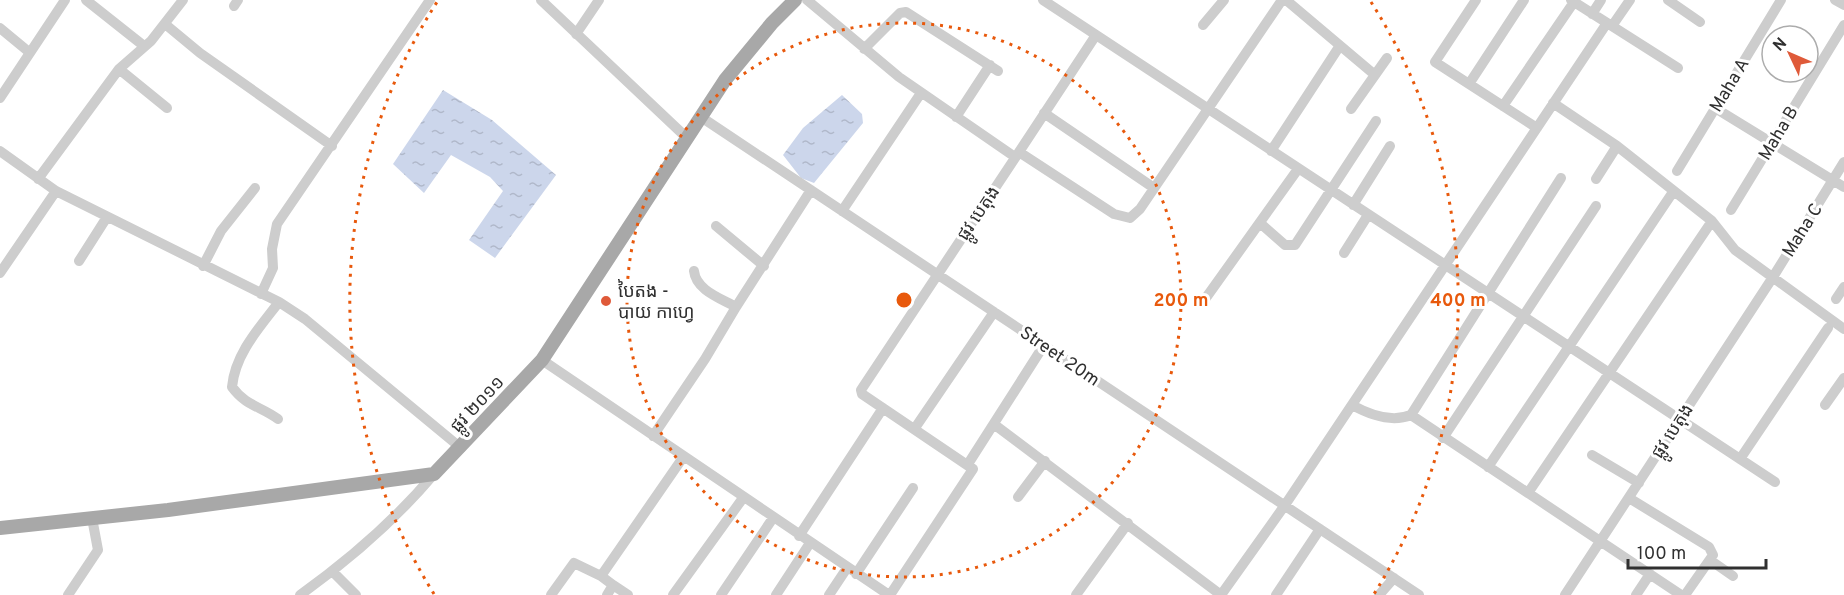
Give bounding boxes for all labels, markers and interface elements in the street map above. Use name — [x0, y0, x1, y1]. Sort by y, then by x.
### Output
north arrow — [1760, 24, 1820, 84]
text: N — [1769, 34, 1792, 56]
street label: Maha A — [1705, 55, 1755, 117]
street label: Maha B — [1754, 103, 1804, 165]
street label: ផ្លូវ បេតុង — [953, 182, 1009, 247]
street label: Maha C — [1778, 200, 1829, 262]
place label: បៃតង - បាយ កាហ្វេ — [618, 279, 695, 325]
centre of rings — [894, 290, 914, 310]
text: 200 m — [1153, 290, 1209, 313]
text: 400 m — [1430, 290, 1486, 313]
marker: បៃតង - បាយ កាហ្វេ — [599, 294, 613, 308]
street label: Street 20m — [1015, 322, 1104, 392]
street label: ផ្លូវ ២០១១ — [446, 372, 513, 440]
street label: ផ្លូវ បេតុង — [1647, 400, 1702, 465]
scale bar — [1628, 532, 1766, 570]
text: 100 m — [1637, 543, 1686, 566]

